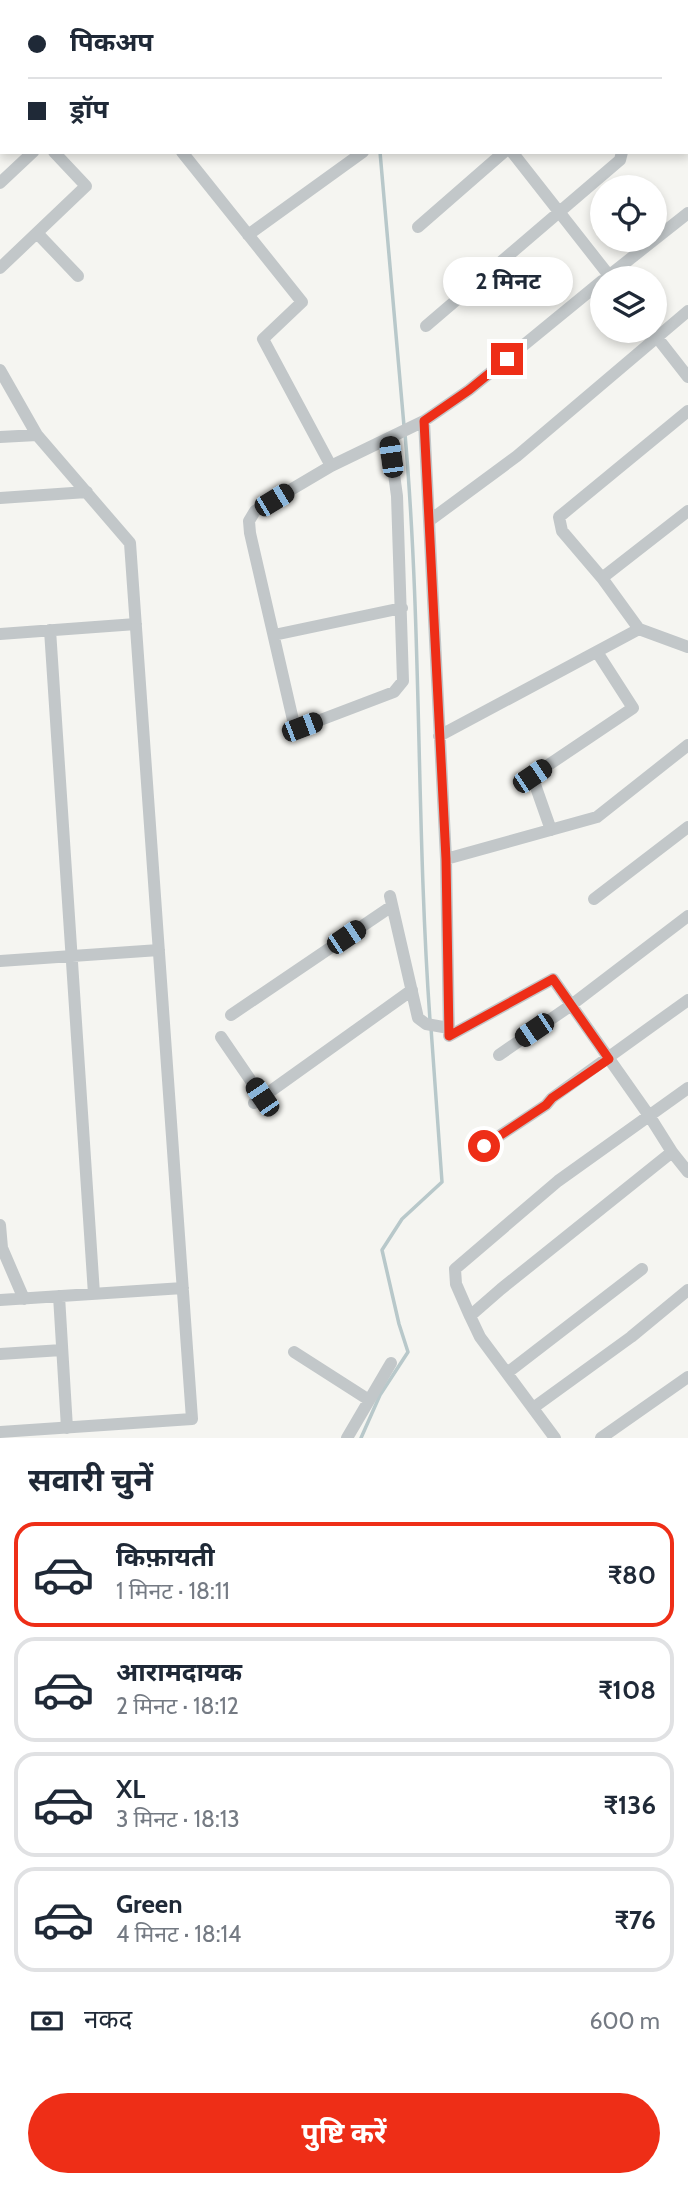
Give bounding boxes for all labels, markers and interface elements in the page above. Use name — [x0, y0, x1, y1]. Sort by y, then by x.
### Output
text: पिकअप — [70, 26, 153, 58]
text: ड्रॉप — [70, 93, 108, 125]
map controls — [590, 175, 667, 343]
button: locate — [590, 175, 667, 252]
callout: 2 मिनट — [442, 258, 572, 306]
button: layers — [590, 266, 667, 343]
text: 2 मिनट — [475, 267, 541, 295]
route end — [491, 343, 523, 375]
car — [378, 435, 405, 479]
car — [251, 480, 298, 520]
car — [279, 710, 326, 744]
car — [509, 756, 556, 796]
car — [323, 917, 370, 957]
car — [511, 1010, 558, 1050]
car — [242, 1074, 283, 1120]
route start — [468, 1130, 500, 1162]
text: सवारी चुनें — [28, 1460, 153, 1499]
text: किफ़ायती — [116, 1541, 215, 1573]
icon: car — [32, 1543, 95, 1606]
text: ₹80 — [608, 1559, 656, 1591]
text: 1 मिनट · 18:11 — [116, 1577, 230, 1605]
text: आरामदायक — [116, 1656, 242, 1688]
icon: car — [32, 1658, 95, 1721]
text: ₹108 — [598, 1674, 656, 1706]
text: 2 मिनट · 18:12 — [116, 1692, 239, 1720]
icon: car — [32, 1773, 95, 1836]
text: XL — [116, 1773, 145, 1805]
text: ₹136 — [604, 1789, 656, 1821]
text: 3 मिनट · 18:13 — [116, 1805, 240, 1833]
icon: car — [32, 1888, 95, 1951]
text: Green — [116, 1888, 183, 1920]
text: ₹76 — [615, 1904, 656, 1936]
text: 4 मिनट · 18:14 — [116, 1920, 241, 1948]
icon: cash — [28, 2002, 66, 2040]
text: नकद — [84, 2003, 132, 2035]
text: 600 m — [589, 2007, 660, 2035]
button: पुष्टि करें — [28, 2093, 660, 2173]

